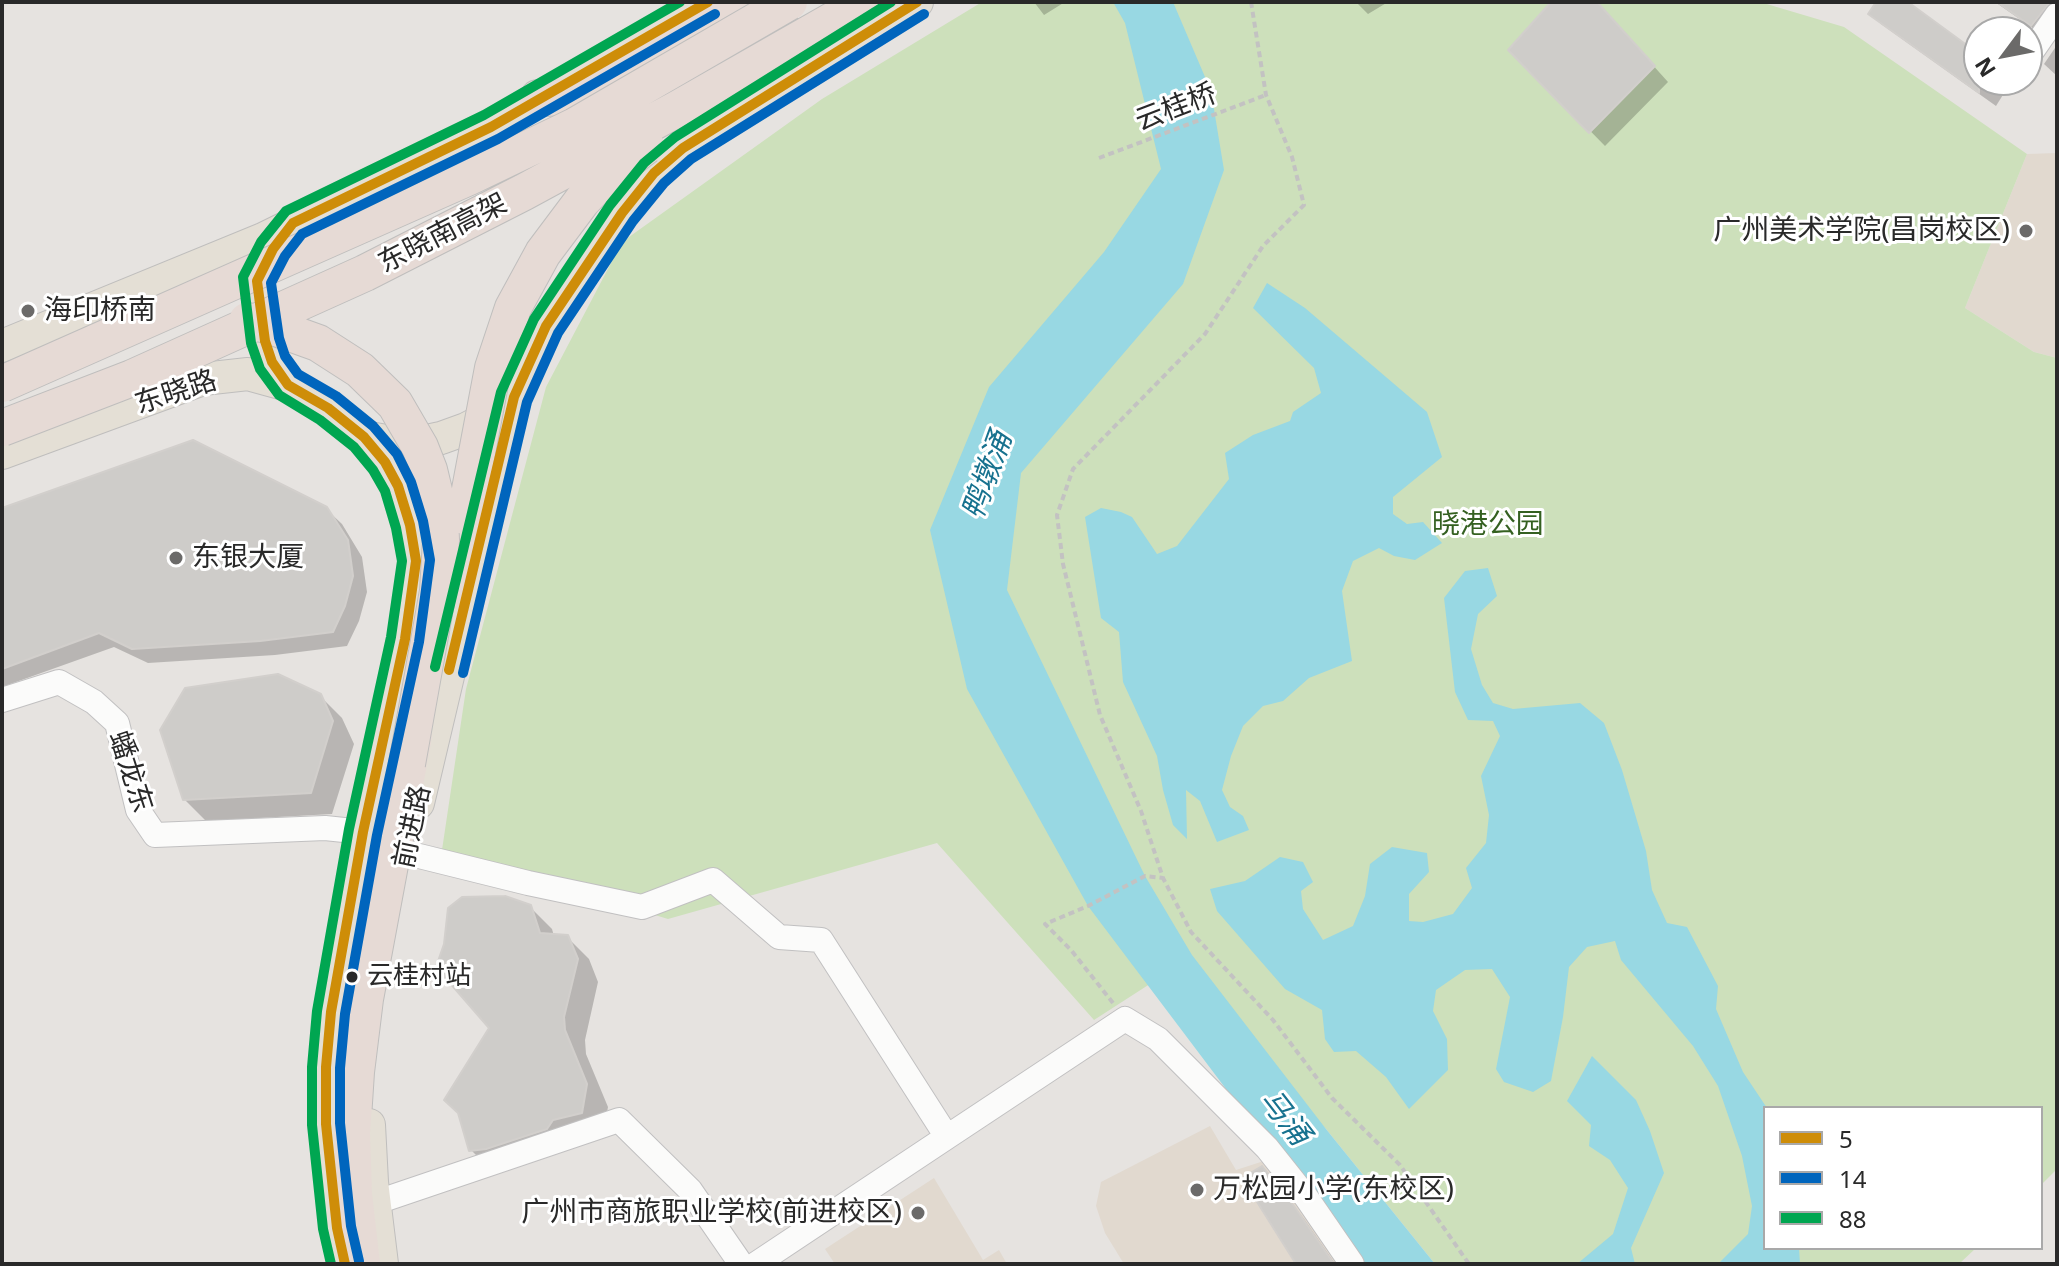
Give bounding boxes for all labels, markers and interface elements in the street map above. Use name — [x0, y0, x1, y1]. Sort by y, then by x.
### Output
north arrow — [1963, 16, 2043, 96]
text: N — [1967, 52, 2002, 83]
street label: 云桂桥 — [1131, 77, 1221, 139]
street label: 东晓南高架 — [373, 187, 513, 281]
place label: 广州美术学院(昌岗校区) — [1713, 214, 2010, 248]
marker: 广州美术学院(昌岗校区) — [2017, 222, 2035, 240]
place label: 海印桥南 — [44, 294, 156, 328]
marker: 海印桥南 — [19, 302, 37, 320]
street label: 东晓路 — [131, 364, 221, 422]
water label: 鸭墩涌 — [956, 428, 1020, 524]
park label: 晓港公园 — [1432, 508, 1544, 542]
place label: 东银大厦 — [192, 541, 304, 575]
marker: 东银大厦 — [167, 549, 185, 567]
street label: 蟠龙东 — [101, 727, 159, 817]
street label: 前进路 — [388, 782, 438, 872]
place label: 云桂村站 — [367, 961, 471, 993]
marker: 云桂村站 — [344, 969, 360, 985]
water label: 马涌 — [1251, 1083, 1317, 1153]
legend — [1763, 1106, 2043, 1250]
text: 5 — [1839, 1122, 1853, 1155]
text: 14 — [1839, 1162, 1866, 1195]
place label: 万松园小学(东校区) — [1213, 1173, 1454, 1207]
marker: 万松园小学(东校区) — [1188, 1181, 1206, 1199]
place label: 广州市商旅职业学校(前进校区) — [521, 1196, 902, 1230]
text: 88 — [1839, 1202, 1866, 1235]
marker: 广州市商旅职业学校(前进校区) — [909, 1204, 927, 1222]

